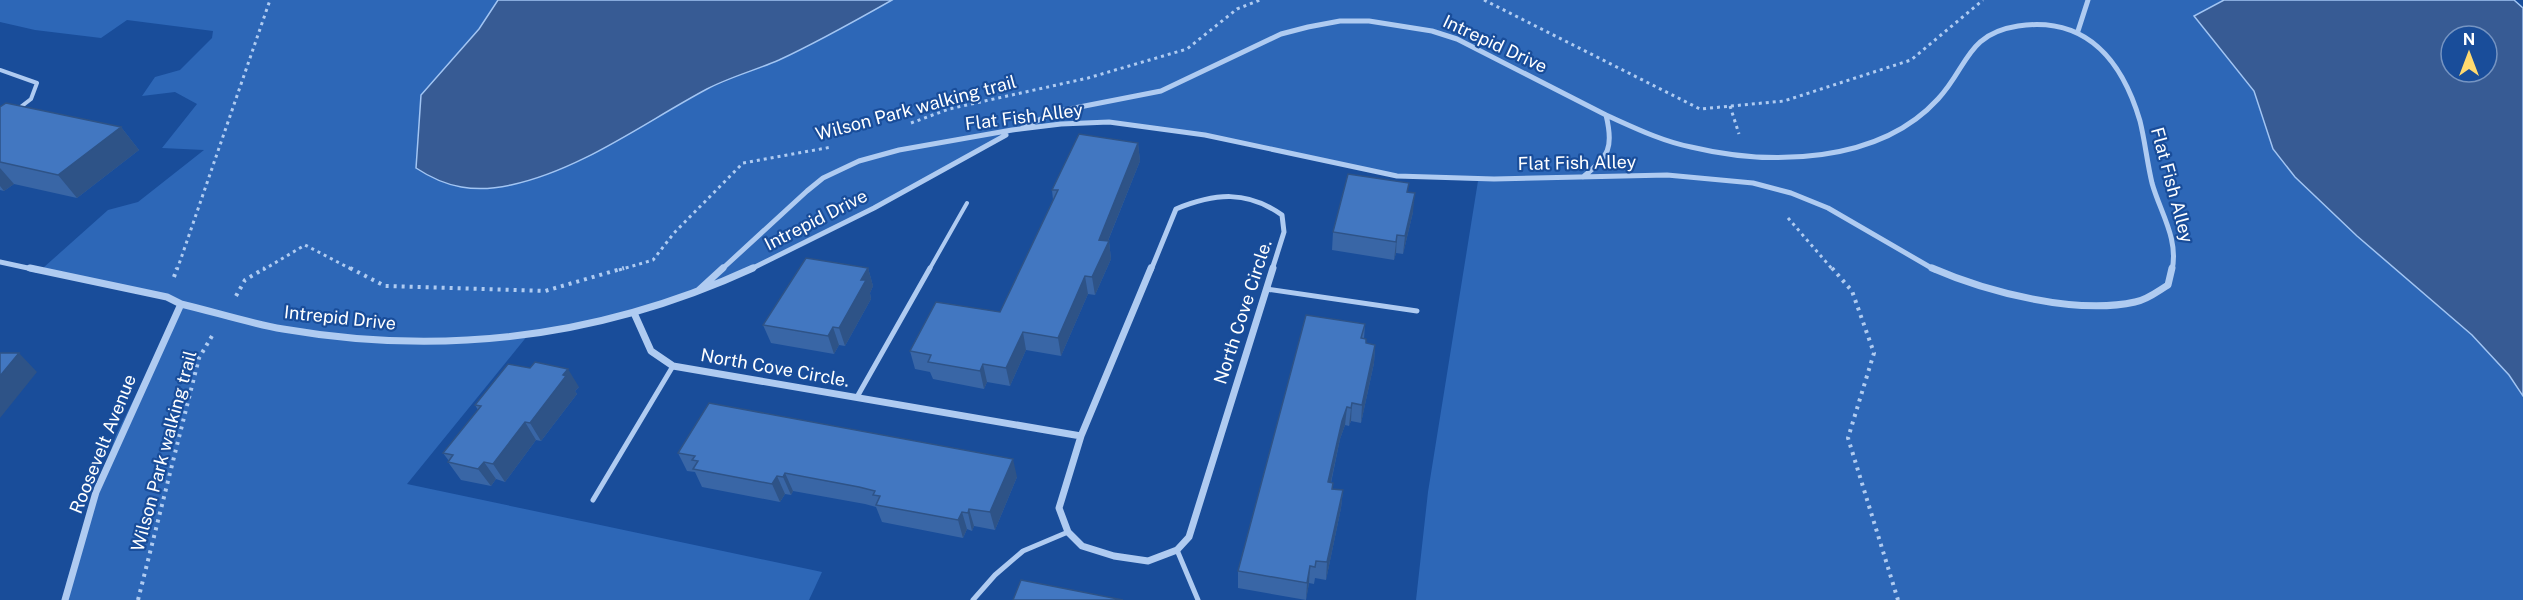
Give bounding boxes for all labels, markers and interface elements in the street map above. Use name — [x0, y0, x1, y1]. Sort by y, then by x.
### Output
street label: Intrepid Drive — [1440, 10, 1551, 77]
north arrow — [2439, 24, 2499, 84]
text: N — [2463, 30, 2475, 49]
street label: Wilson Park walking trail — [813, 71, 1019, 144]
street label: Flat Fish Alley — [964, 99, 1084, 134]
street label: Flat Fish Alley — [2147, 125, 2198, 245]
street label: Flat Fish Alley — [1517, 151, 1637, 174]
street label: Intrepid Drive — [761, 185, 871, 254]
street label: North Cove Circle. — [1209, 237, 1276, 387]
street label: Intrepid Drive — [283, 301, 397, 334]
street label: North Cove Circle. — [699, 344, 851, 391]
street label: Wilson Park walking trail — [127, 348, 200, 554]
street label: Roosevelt Avenue — [65, 371, 140, 517]

